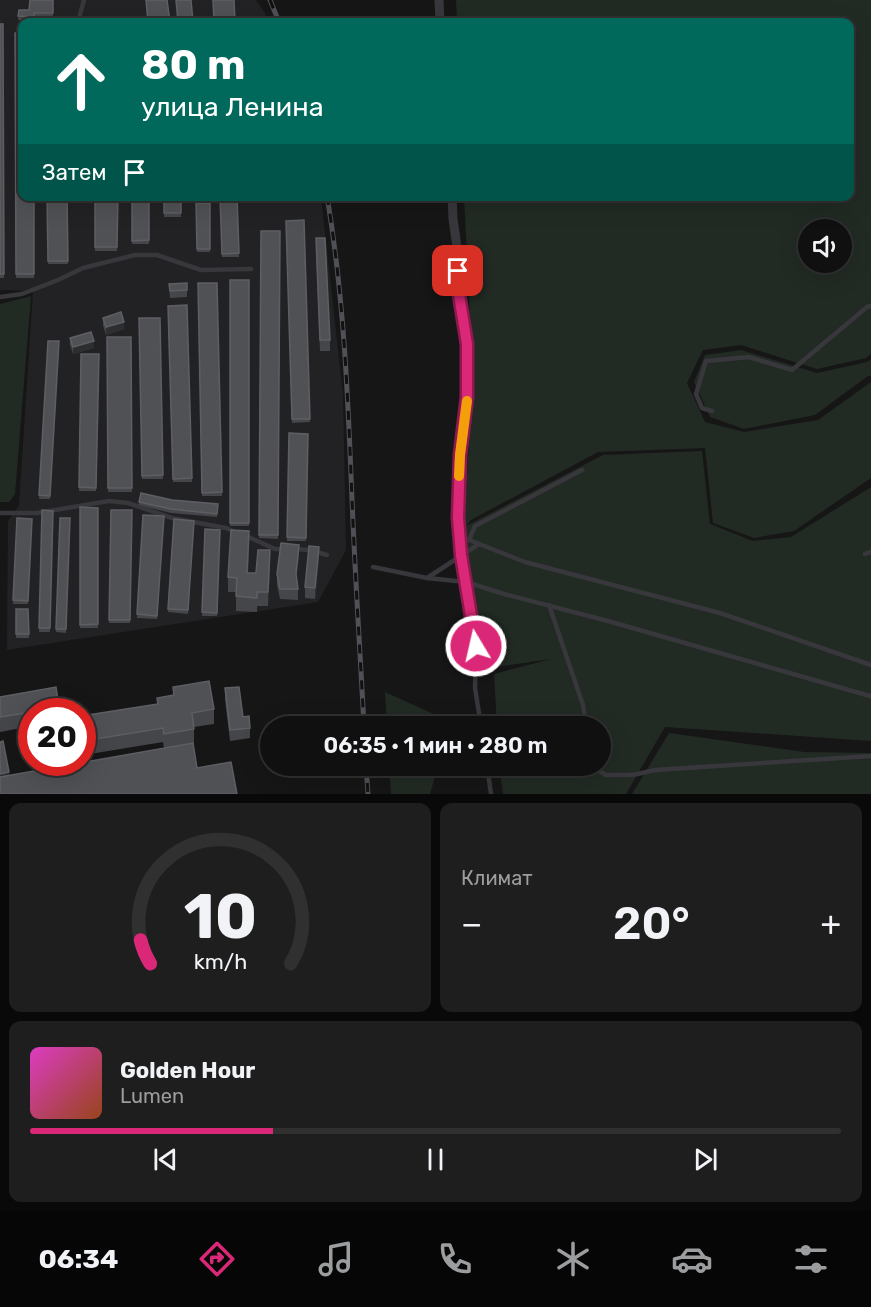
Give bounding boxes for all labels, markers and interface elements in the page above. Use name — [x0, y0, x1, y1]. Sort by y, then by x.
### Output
text: 80 m — [141, 40, 245, 90]
icon: ahead — [42, 42, 120, 120]
text: улица Ленина — [141, 91, 324, 123]
icon: arrive — [118, 156, 151, 189]
text: Затем — [42, 159, 106, 186]
map controls — [798, 219, 852, 273]
button: sound — [798, 219, 852, 273]
pin — [432, 245, 483, 296]
icon: arrive — [441, 254, 474, 287]
position arrow — [444, 614, 508, 678]
speed limit sign: 20 — [18, 698, 96, 776]
text: 06:35 · 1 мин · 280 m — [324, 732, 547, 759]
text: Климат — [461, 866, 533, 890]
text: 10 — [183, 880, 257, 954]
text: 20° — [613, 897, 690, 950]
text: − — [461, 904, 482, 943]
text: + — [820, 904, 841, 943]
text: km/h — [193, 950, 247, 975]
text: Golden Hour — [120, 1057, 255, 1084]
text: Lumen — [120, 1084, 184, 1108]
icon: previous — [149, 1143, 182, 1176]
icon: pause — [419, 1143, 452, 1176]
icon: next — [689, 1143, 722, 1176]
icon: directions — [196, 1238, 238, 1280]
icon: music — [315, 1238, 357, 1280]
icon: phone — [434, 1238, 476, 1280]
icon: climate — [552, 1238, 594, 1280]
icon: car — [671, 1238, 713, 1280]
icon: filters — [790, 1238, 832, 1280]
text: 06:34 — [38, 1243, 119, 1275]

